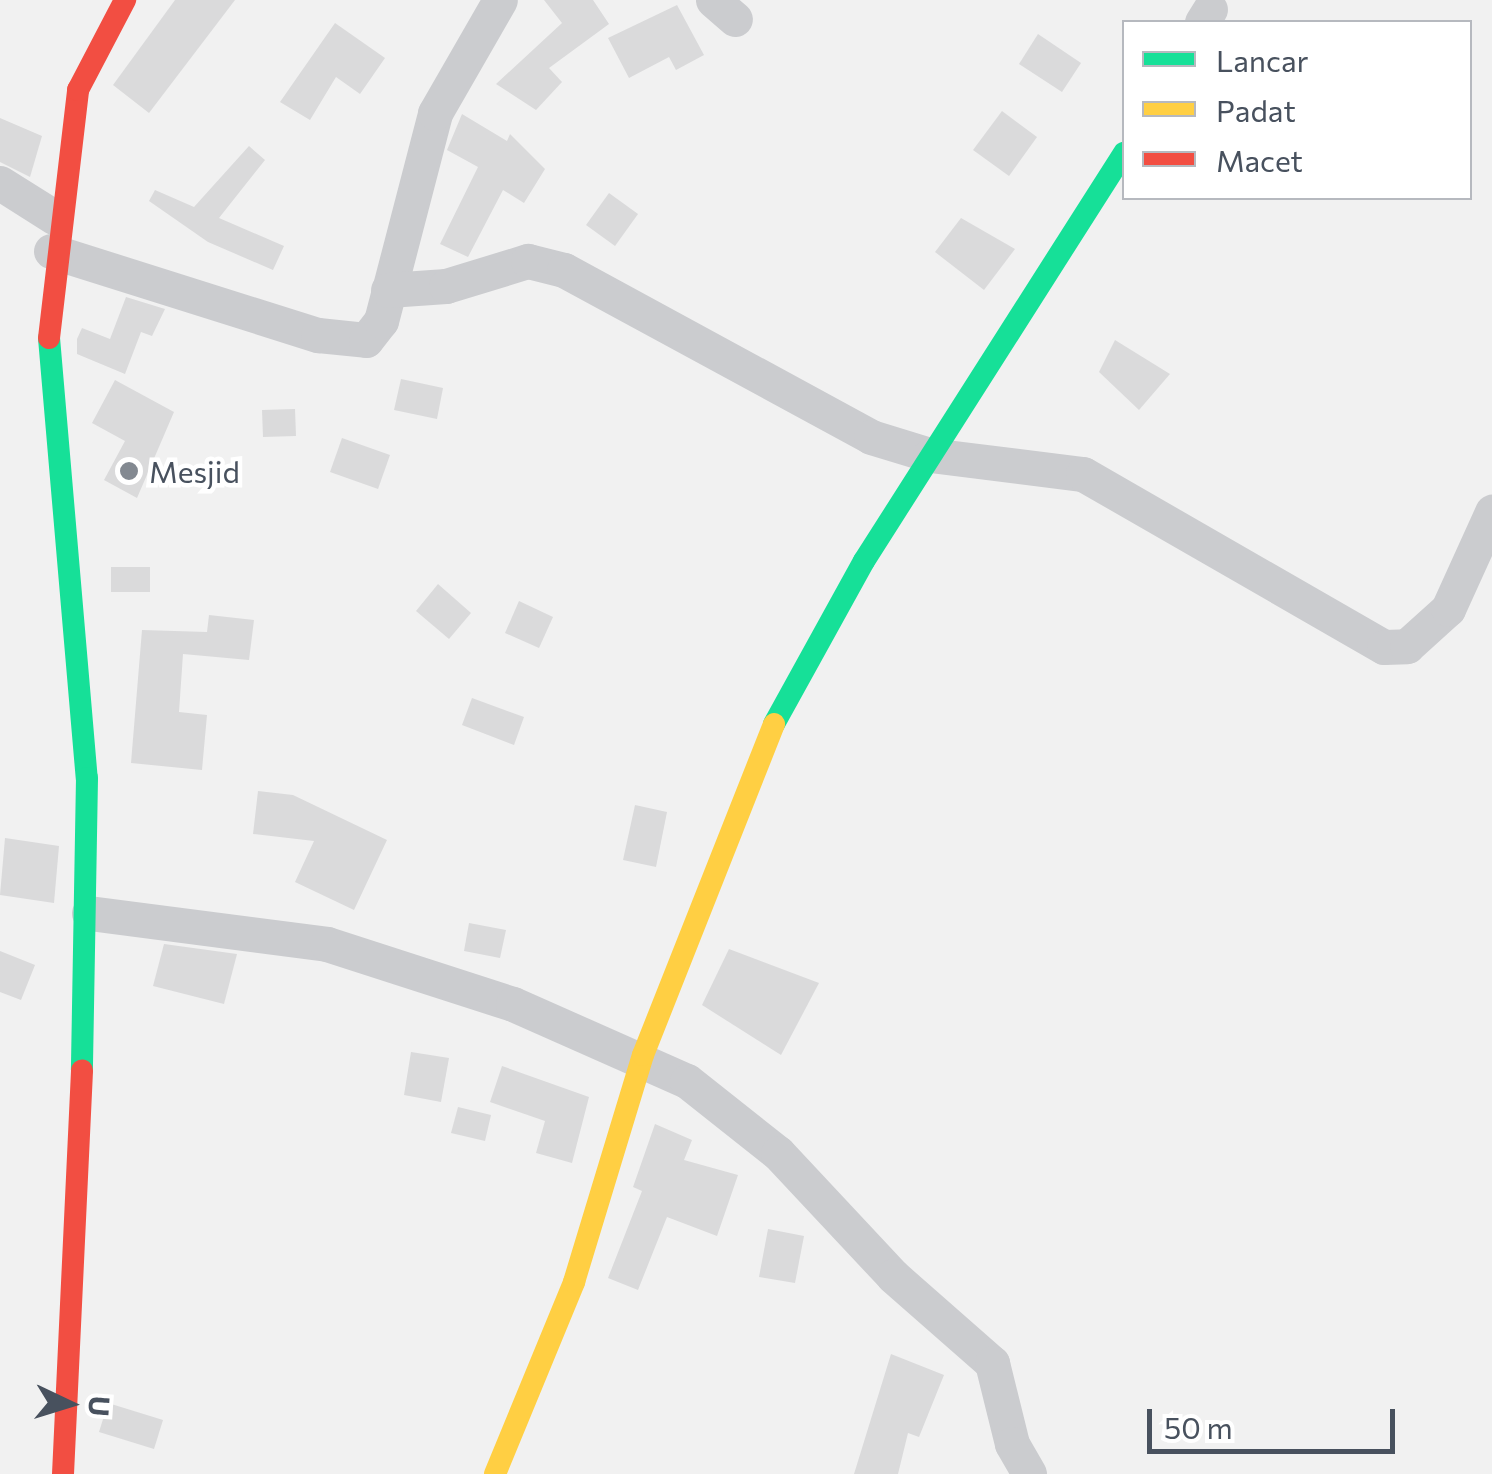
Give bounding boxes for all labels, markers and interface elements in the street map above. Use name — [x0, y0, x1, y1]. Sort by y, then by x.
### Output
legend — [1122, 20, 1472, 200]
text: Lancar — [1216, 41, 1309, 78]
text: Padat — [1216, 91, 1296, 128]
text: Macet — [1216, 141, 1303, 178]
place label: Mesjid — [149, 453, 240, 489]
marker: Mesjid — [118, 460, 140, 482]
north arrow — [20, 1354, 120, 1454]
scale bar — [1152, 1389, 1400, 1451]
text: U — [82, 1395, 118, 1417]
text: 50 m — [1164, 1408, 1233, 1445]

